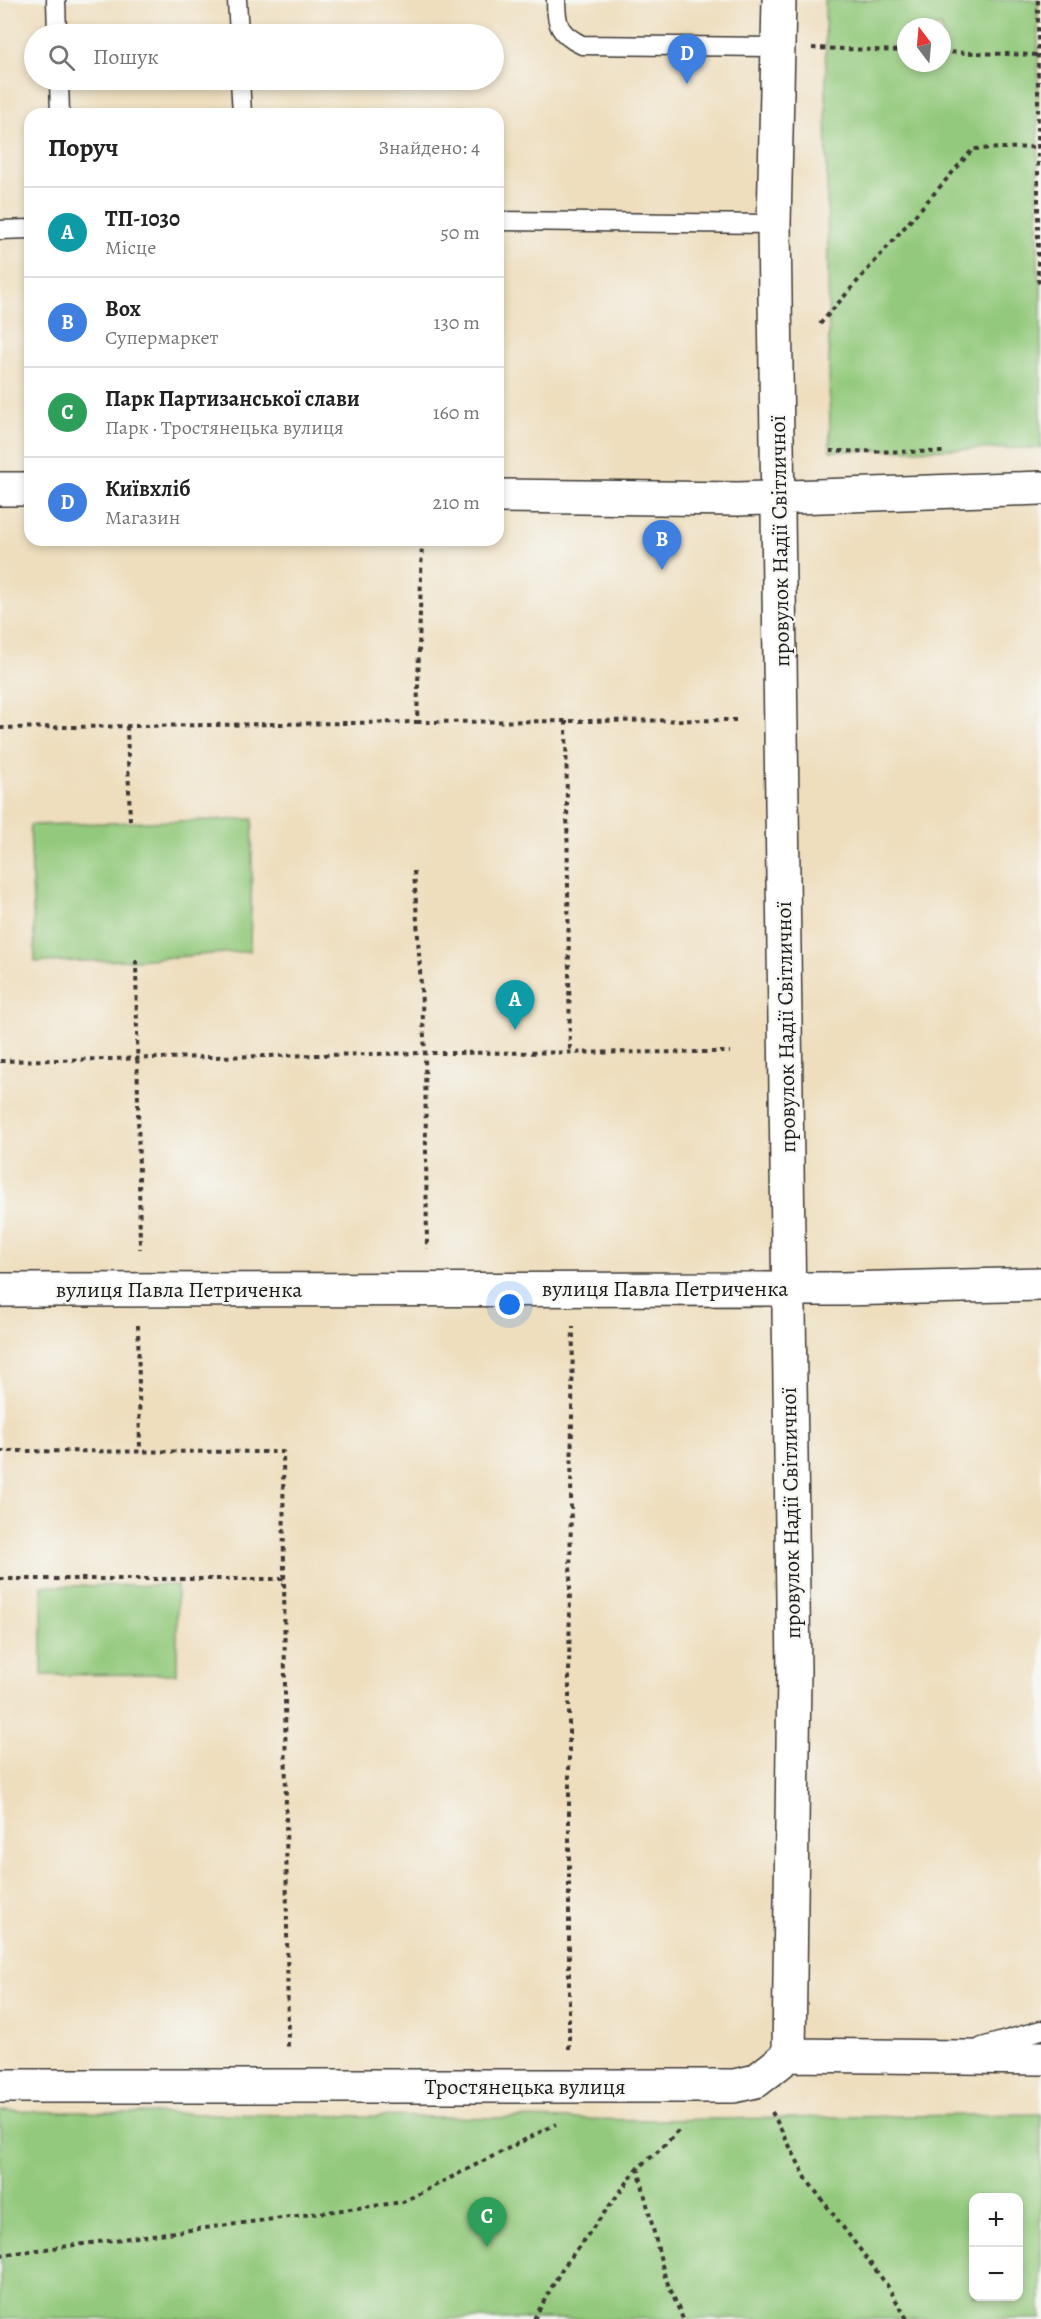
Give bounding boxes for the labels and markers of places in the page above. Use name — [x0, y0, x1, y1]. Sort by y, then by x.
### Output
pin: D — [668, 34, 706, 84]
pin: B — [642, 520, 682, 570]
pin: A — [496, 980, 534, 1030]
pin: C — [468, 2198, 506, 2247]

